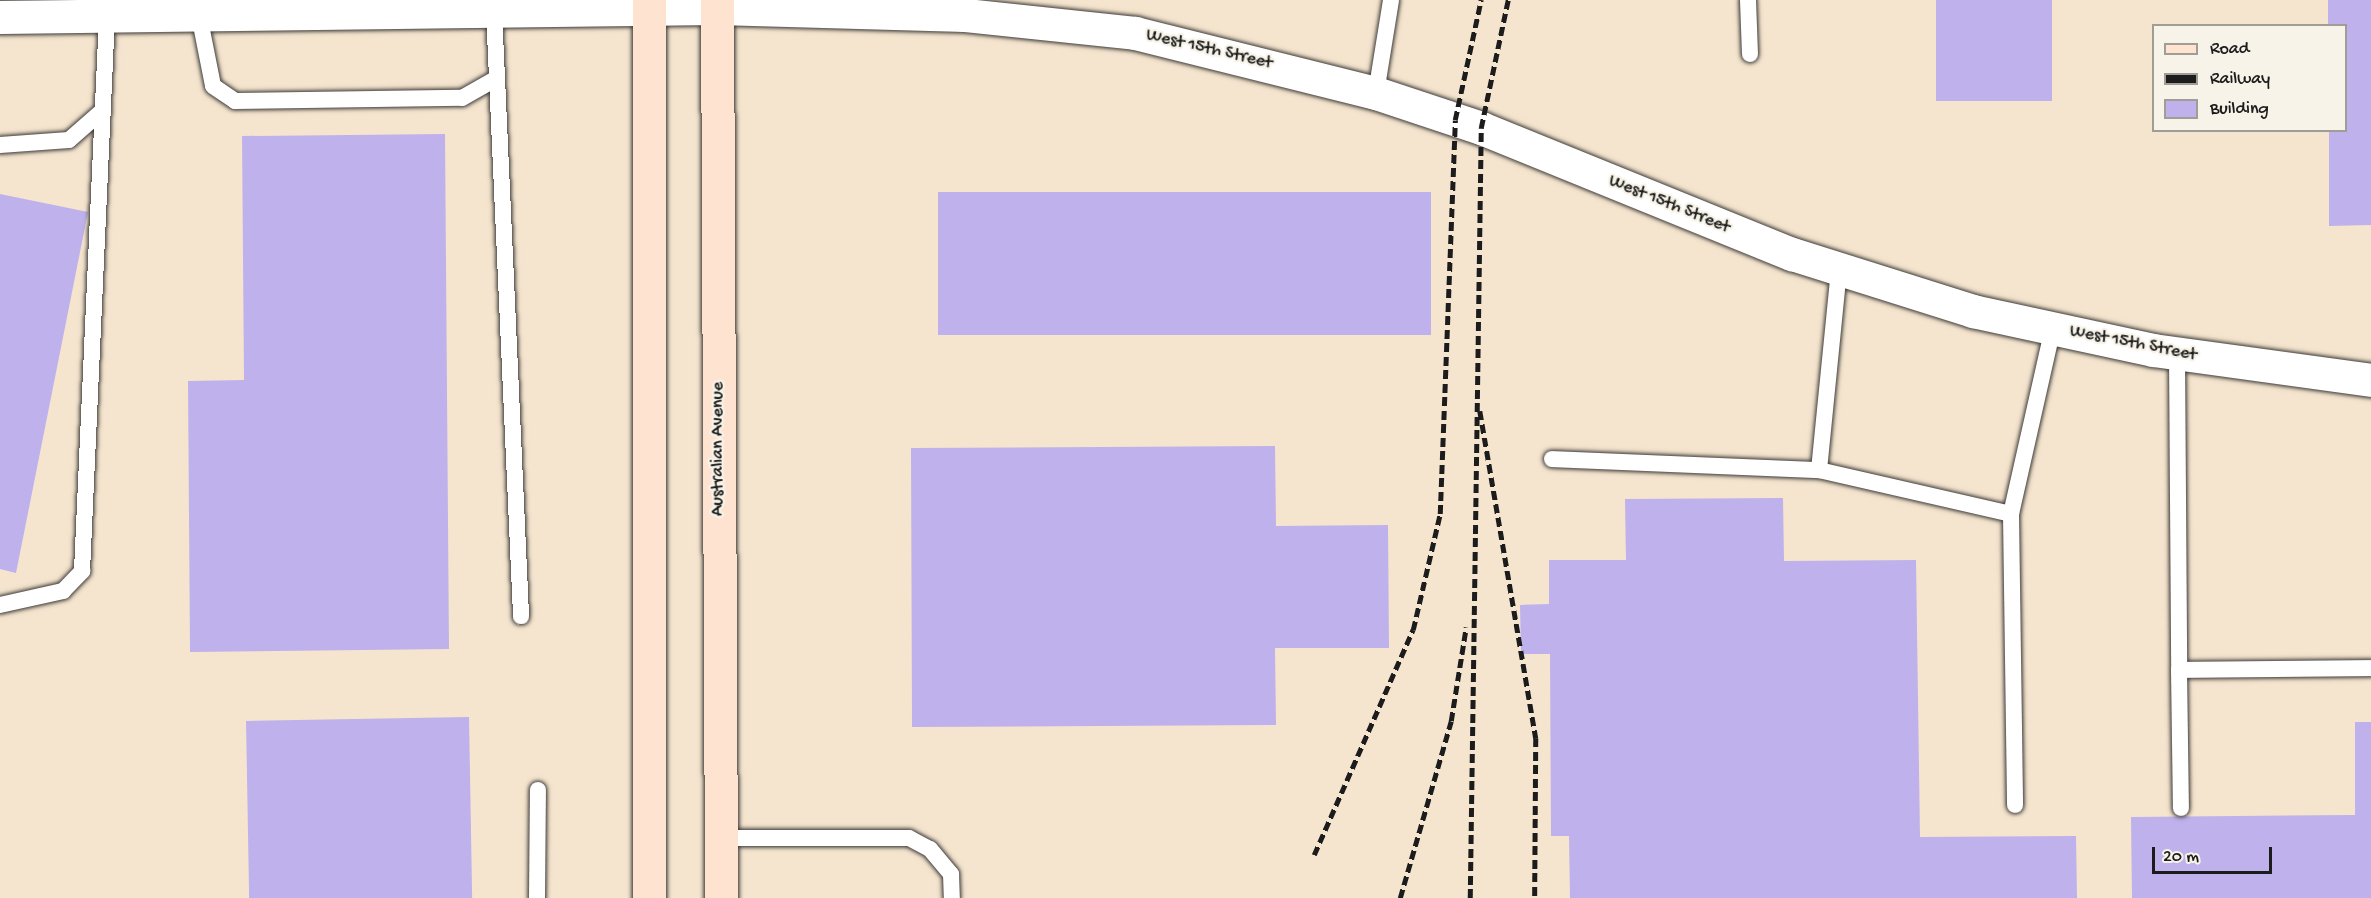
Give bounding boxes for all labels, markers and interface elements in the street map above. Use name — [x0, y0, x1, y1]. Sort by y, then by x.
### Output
legend — [2152, 24, 2347, 132]
street label: West 15th Street — [1144, 25, 1274, 75]
text: Road — [2210, 39, 2249, 60]
text: Railway — [2210, 69, 2270, 90]
text: Building — [2210, 99, 2269, 120]
street label: West 15th Street — [1605, 171, 1733, 239]
street label: West 15th Street — [2068, 321, 2198, 367]
street label: Australian Avenue — [708, 382, 730, 516]
scale bar — [2155, 835, 2275, 873]
text: 20 m — [2163, 847, 2199, 868]

